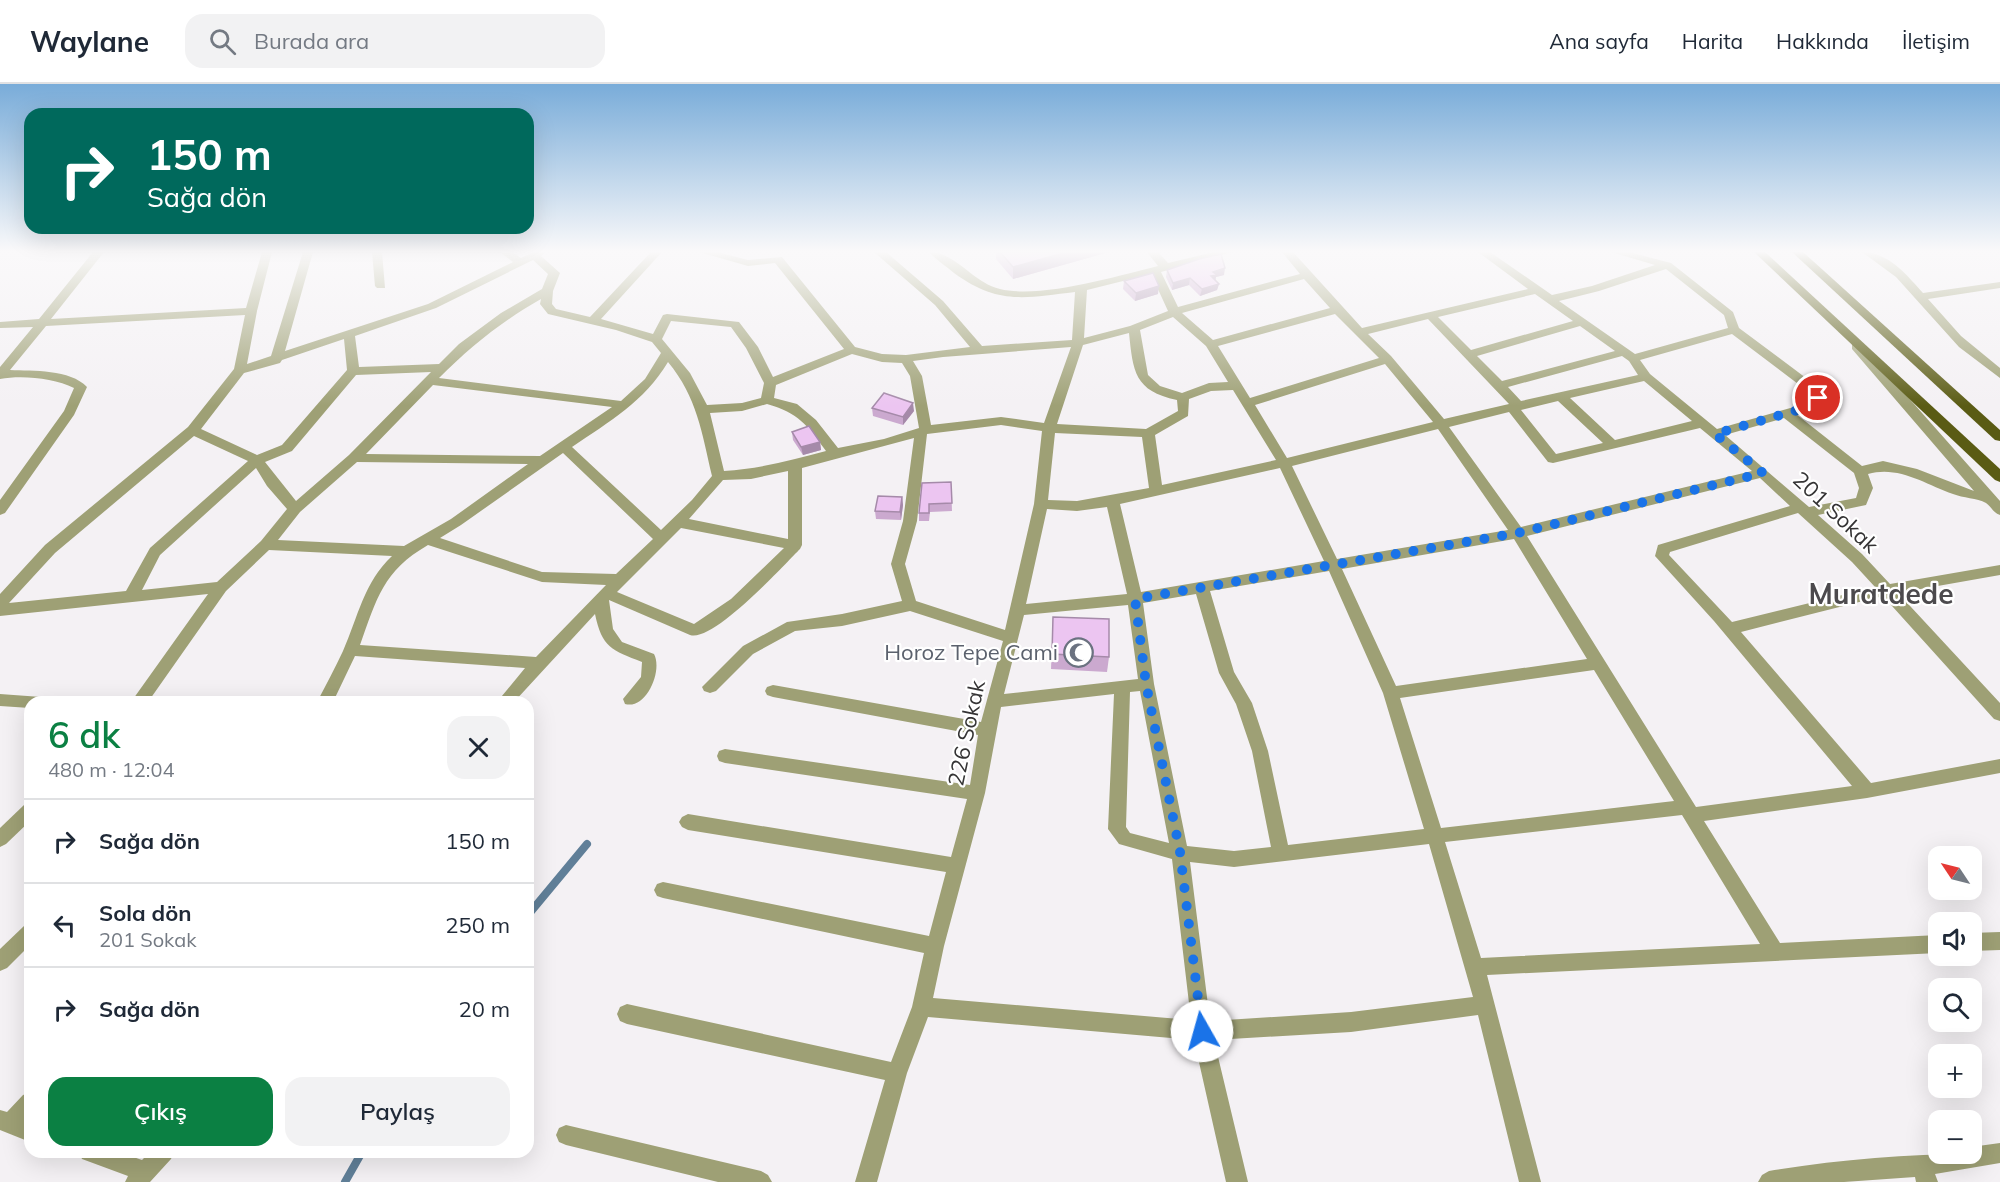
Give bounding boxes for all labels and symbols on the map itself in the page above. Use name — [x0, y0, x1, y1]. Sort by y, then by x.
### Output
pin — [1792, 372, 1843, 423]
street label: 201 Sokak — [1787, 465, 1885, 559]
district label: Muratdede — [1808, 576, 1954, 611]
mosque icon: Horoz Tepe Cami — [1063, 636, 1095, 668]
place label: Horoz Tepe Cami — [884, 638, 1058, 666]
street label: 226 Sokak — [941, 677, 991, 788]
north arrow — [1928, 846, 1982, 900]
position arrow — [1170, 999, 1234, 1063]

